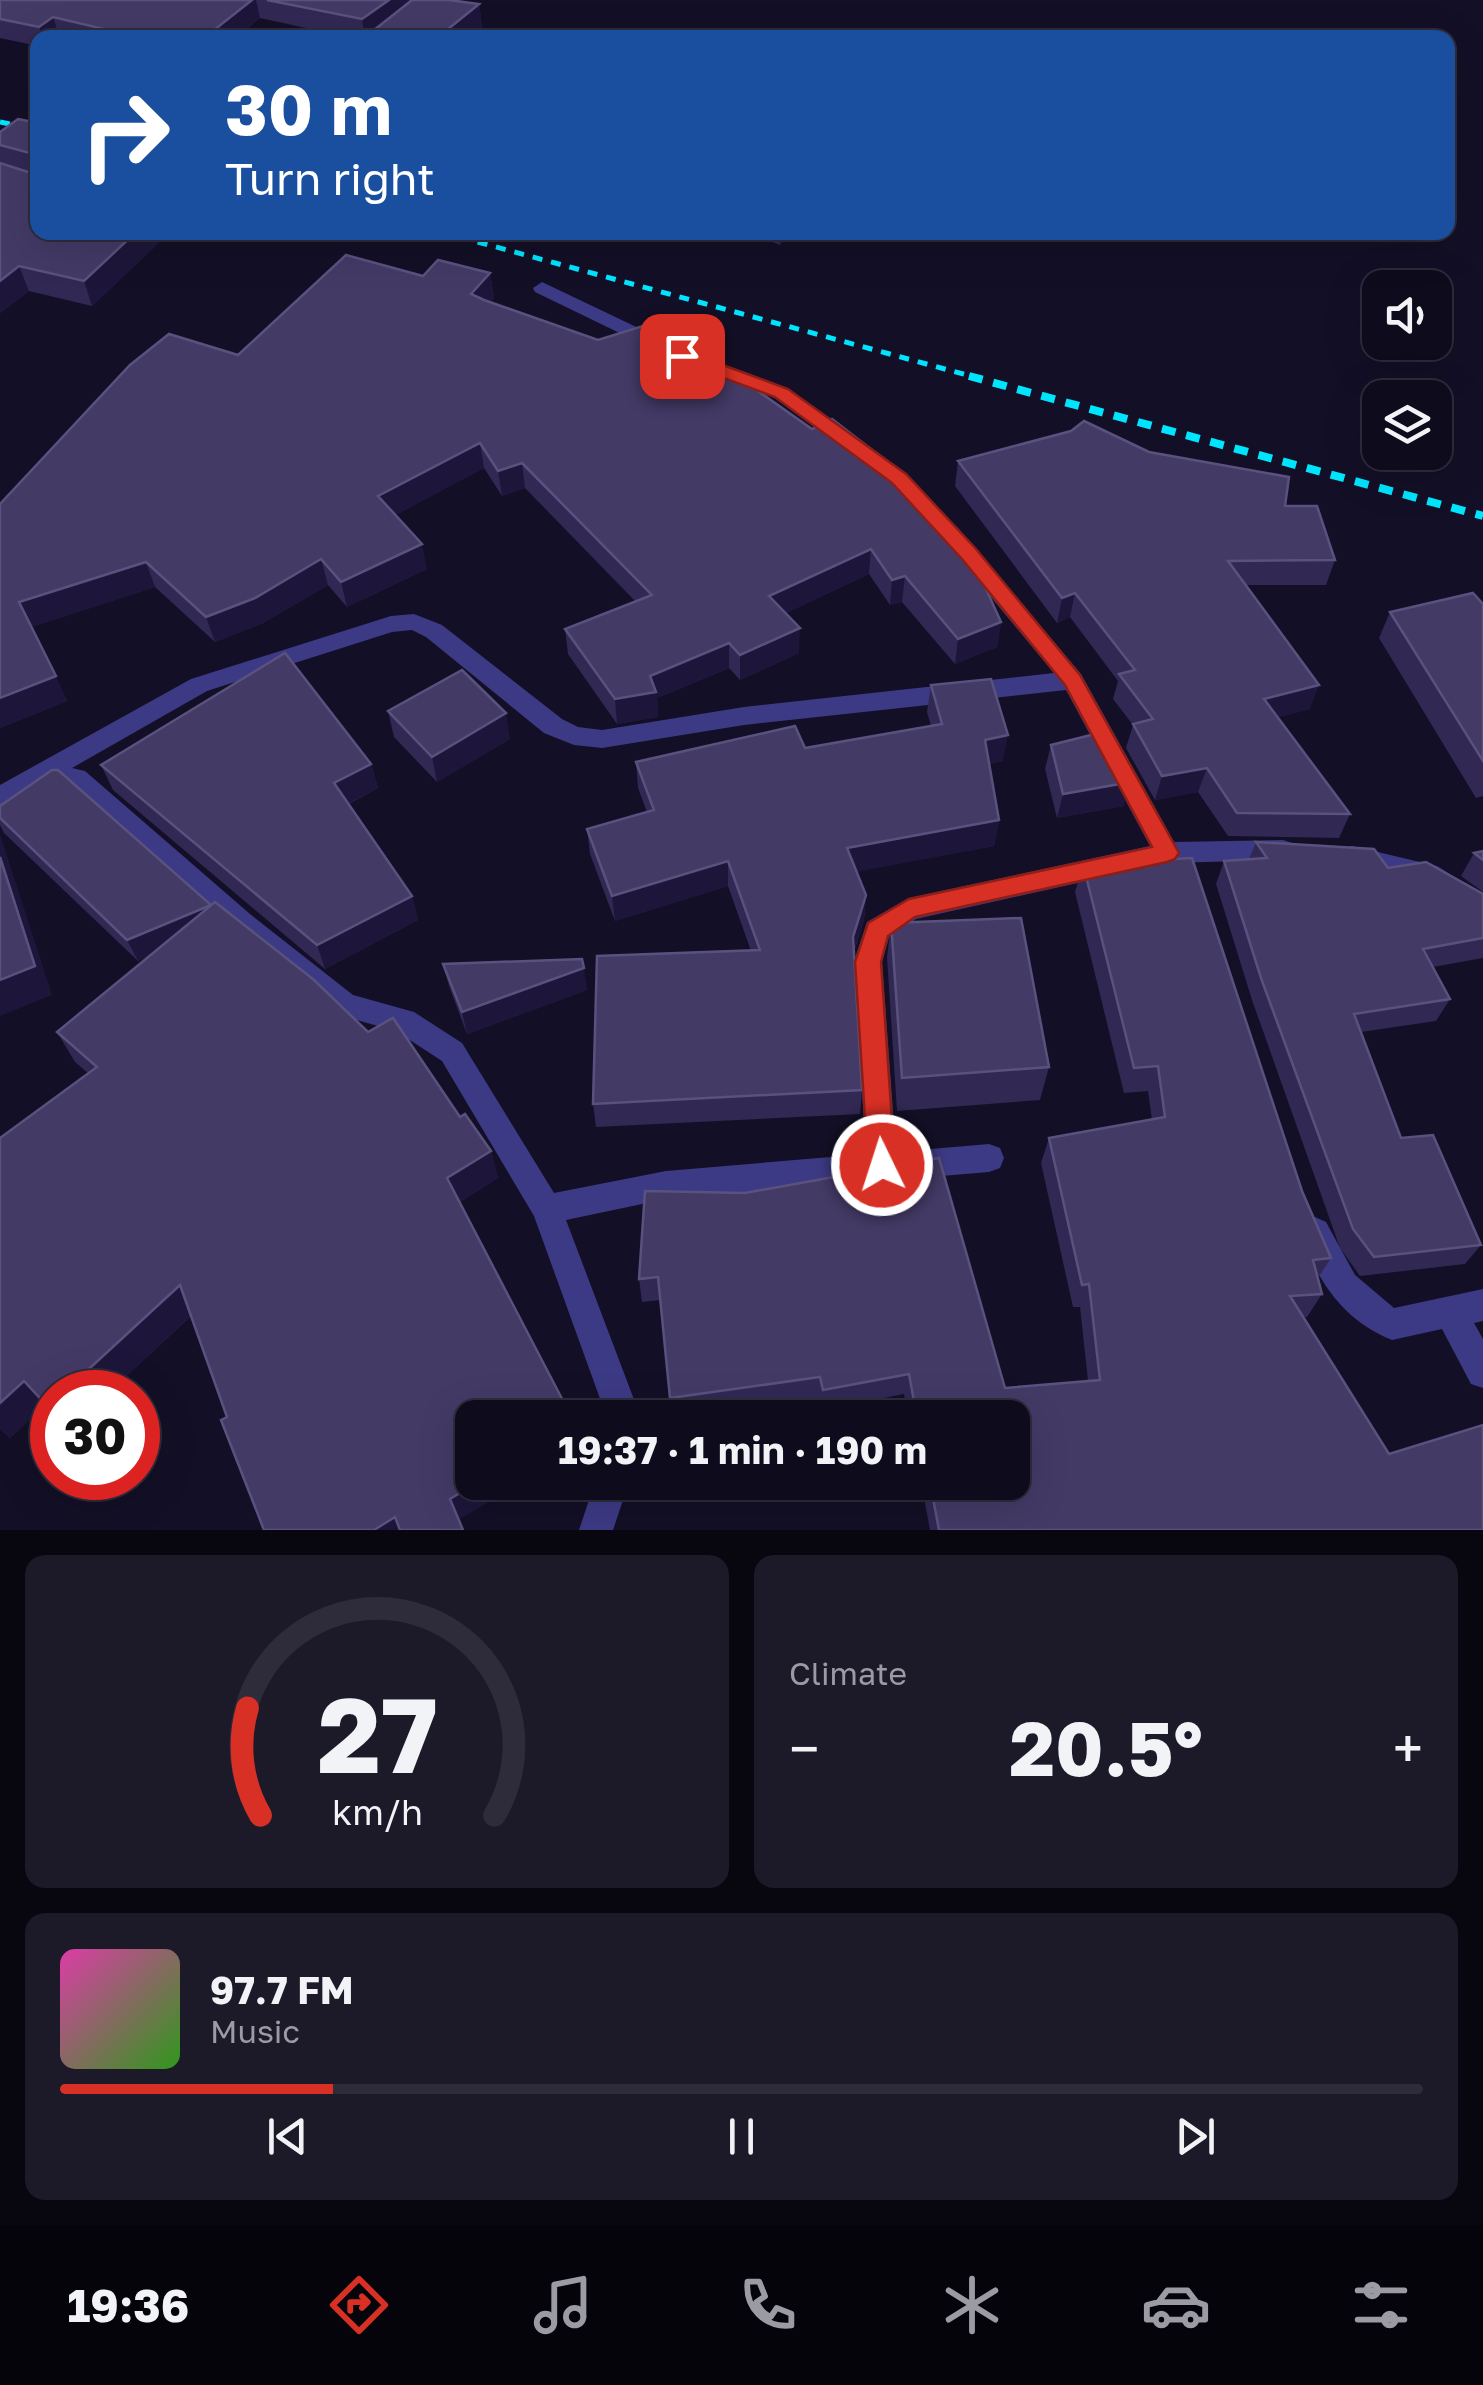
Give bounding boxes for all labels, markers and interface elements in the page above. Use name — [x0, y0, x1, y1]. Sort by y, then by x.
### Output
text: 30 m — [225, 66, 392, 150]
icon: right — [60, 70, 190, 200]
text: Turn right — [225, 151, 435, 205]
map controls — [1362, 270, 1452, 470]
button: sound — [1362, 270, 1452, 360]
pin — [640, 314, 725, 399]
icon: arrive — [655, 329, 710, 384]
button: layers — [1362, 380, 1452, 470]
position arrow — [830, 1113, 934, 1217]
speed limit sign: 30 — [30, 1370, 160, 1500]
text: 19:37 · 1 min · 190 m — [558, 1427, 927, 1472]
text: Climate — [789, 1654, 907, 1692]
text: 27 — [317, 1671, 437, 1796]
text: 20.5° — [1009, 1702, 1203, 1793]
text: − — [789, 1715, 819, 1781]
text: + — [1393, 1715, 1423, 1781]
text: km/h — [332, 1790, 422, 1833]
text: 97.7 FM — [210, 1967, 354, 2012]
text: Music — [210, 2012, 300, 2050]
icon: previous — [260, 2109, 315, 2164]
icon: pause — [714, 2109, 769, 2164]
icon: next — [1168, 2109, 1223, 2164]
icon: directions — [324, 2270, 394, 2340]
icon: music — [528, 2270, 598, 2340]
icon: phone — [733, 2270, 803, 2340]
icon: climate — [937, 2270, 1007, 2340]
icon: car — [1141, 2270, 1211, 2340]
icon: filters — [1346, 2270, 1416, 2340]
text: 19:36 — [67, 2278, 189, 2332]

